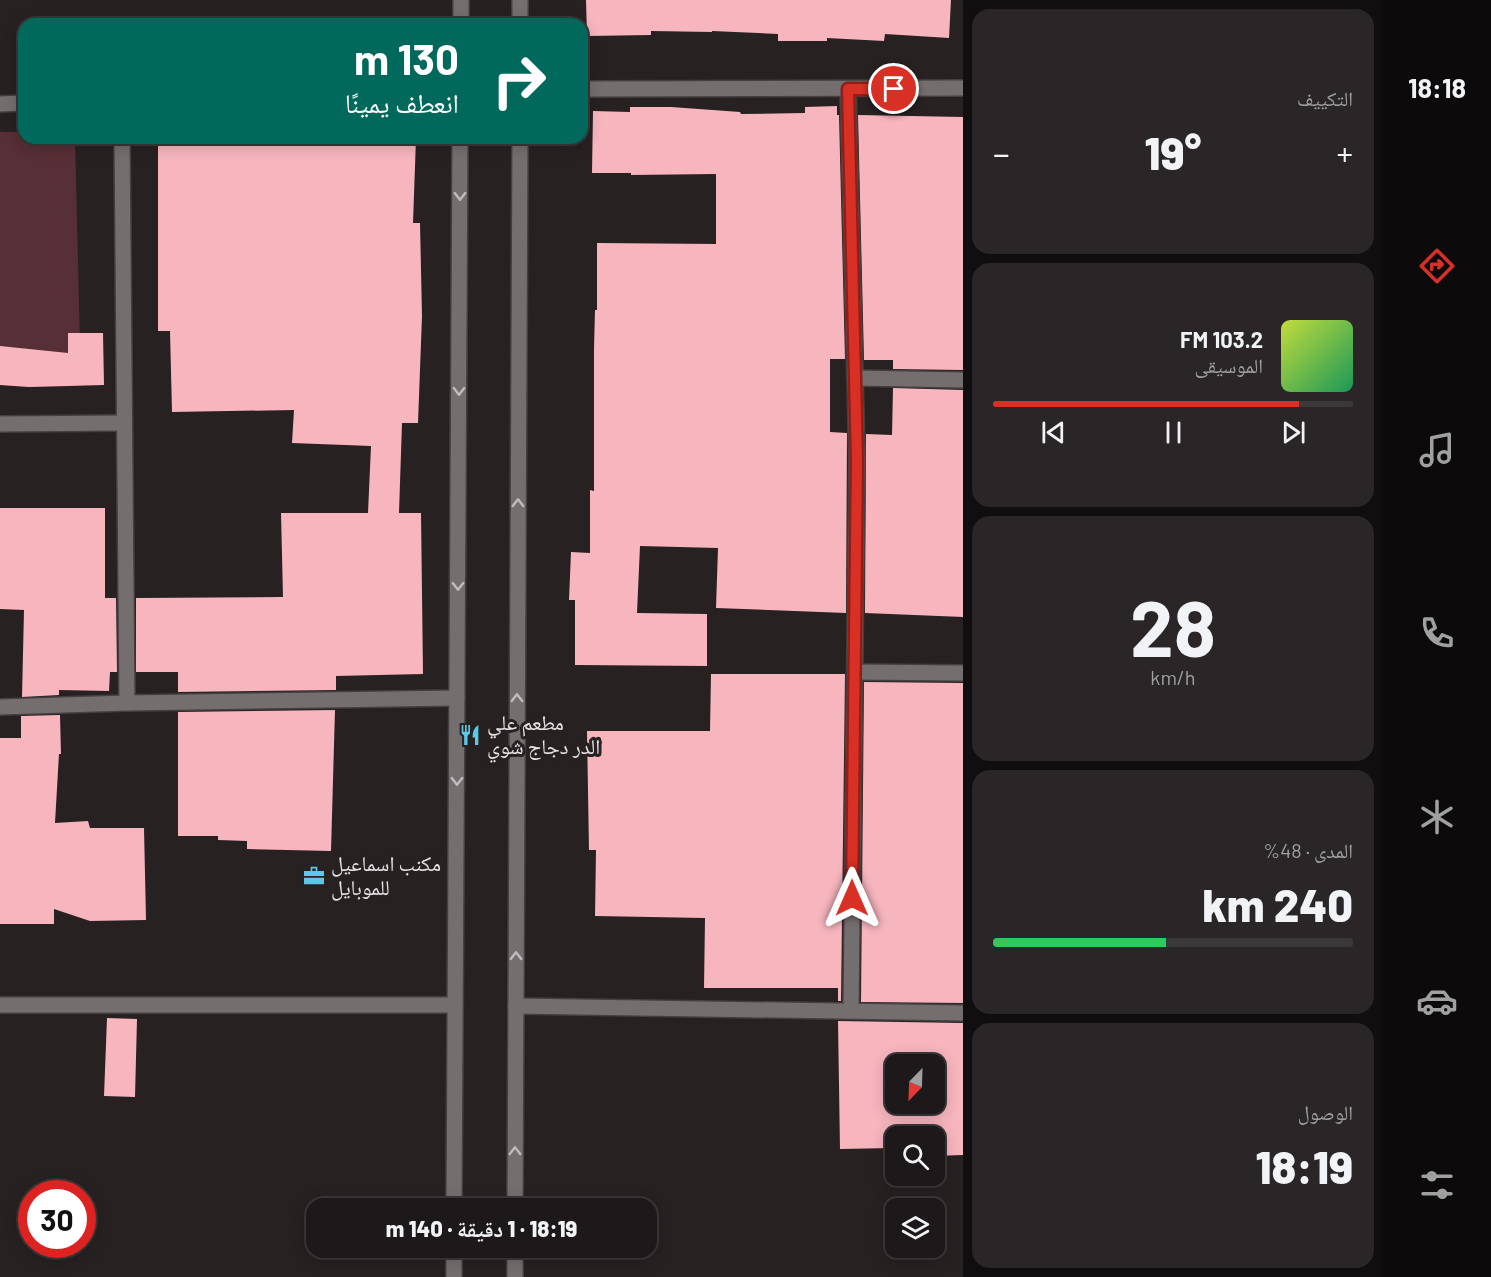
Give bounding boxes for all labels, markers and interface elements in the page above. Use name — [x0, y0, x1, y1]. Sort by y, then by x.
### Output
text: 130 m — [354, 33, 459, 83]
icon: right — [480, 42, 558, 120]
pin — [868, 63, 919, 114]
text: 18:18 — [1408, 71, 1466, 103]
icon: arrive — [877, 72, 910, 105]
text: انعطف يمينًا — [345, 86, 459, 118]
text: التكييف — [1297, 86, 1353, 110]
text: 19° — [1145, 125, 1201, 179]
text: − — [993, 133, 1010, 173]
text: + — [1337, 133, 1353, 173]
one-way arrow — [454, 192, 466, 201]
icon: directions — [1416, 245, 1458, 287]
text: 103.2 FM — [1180, 326, 1263, 352]
text: الموسيقى — [1195, 353, 1263, 377]
one-way arrow — [453, 387, 465, 396]
icon: previous — [1037, 416, 1070, 449]
icon: pause — [1157, 416, 1190, 449]
icon: next — [1277, 416, 1310, 449]
icon: music — [1416, 429, 1458, 471]
one-way arrow — [512, 498, 524, 507]
text: 28 — [1130, 579, 1216, 673]
one-way arrow — [452, 582, 464, 591]
icon: phone — [1416, 612, 1458, 654]
text: km/h — [1150, 665, 1196, 689]
one-way arrow — [511, 693, 523, 702]
place label: مطعم علي الدر دجاج شوي — [487, 709, 600, 763]
restaurant icon: مطعم علي الدر دجاج شوي — [458, 723, 482, 747]
one-way arrow — [451, 777, 463, 786]
icon: climate — [1416, 796, 1458, 838]
text: المدى · 48% — [1263, 838, 1353, 862]
place label: مكنب اسماعيل للموبايل — [331, 850, 441, 901]
office icon: مكنب اسماعيل للموبايل — [302, 864, 326, 888]
position arrow — [820, 866, 884, 930]
text: 240 km — [1202, 877, 1353, 931]
one-way arrow — [510, 951, 522, 960]
icon: car — [1416, 980, 1458, 1022]
north arrow — [885, 1054, 945, 1114]
map controls — [885, 1054, 945, 1258]
text: الوصول — [1298, 1100, 1353, 1124]
button: search — [885, 1126, 945, 1186]
text: 18:19 — [1256, 1139, 1353, 1193]
one-way arrow — [509, 1146, 521, 1155]
icon: filters — [1416, 1164, 1458, 1206]
speed limit sign: 30 — [18, 1180, 96, 1258]
button: layers — [885, 1198, 945, 1258]
text: 18:19 · 1 دقيقة · 140 m — [386, 1215, 577, 1241]

